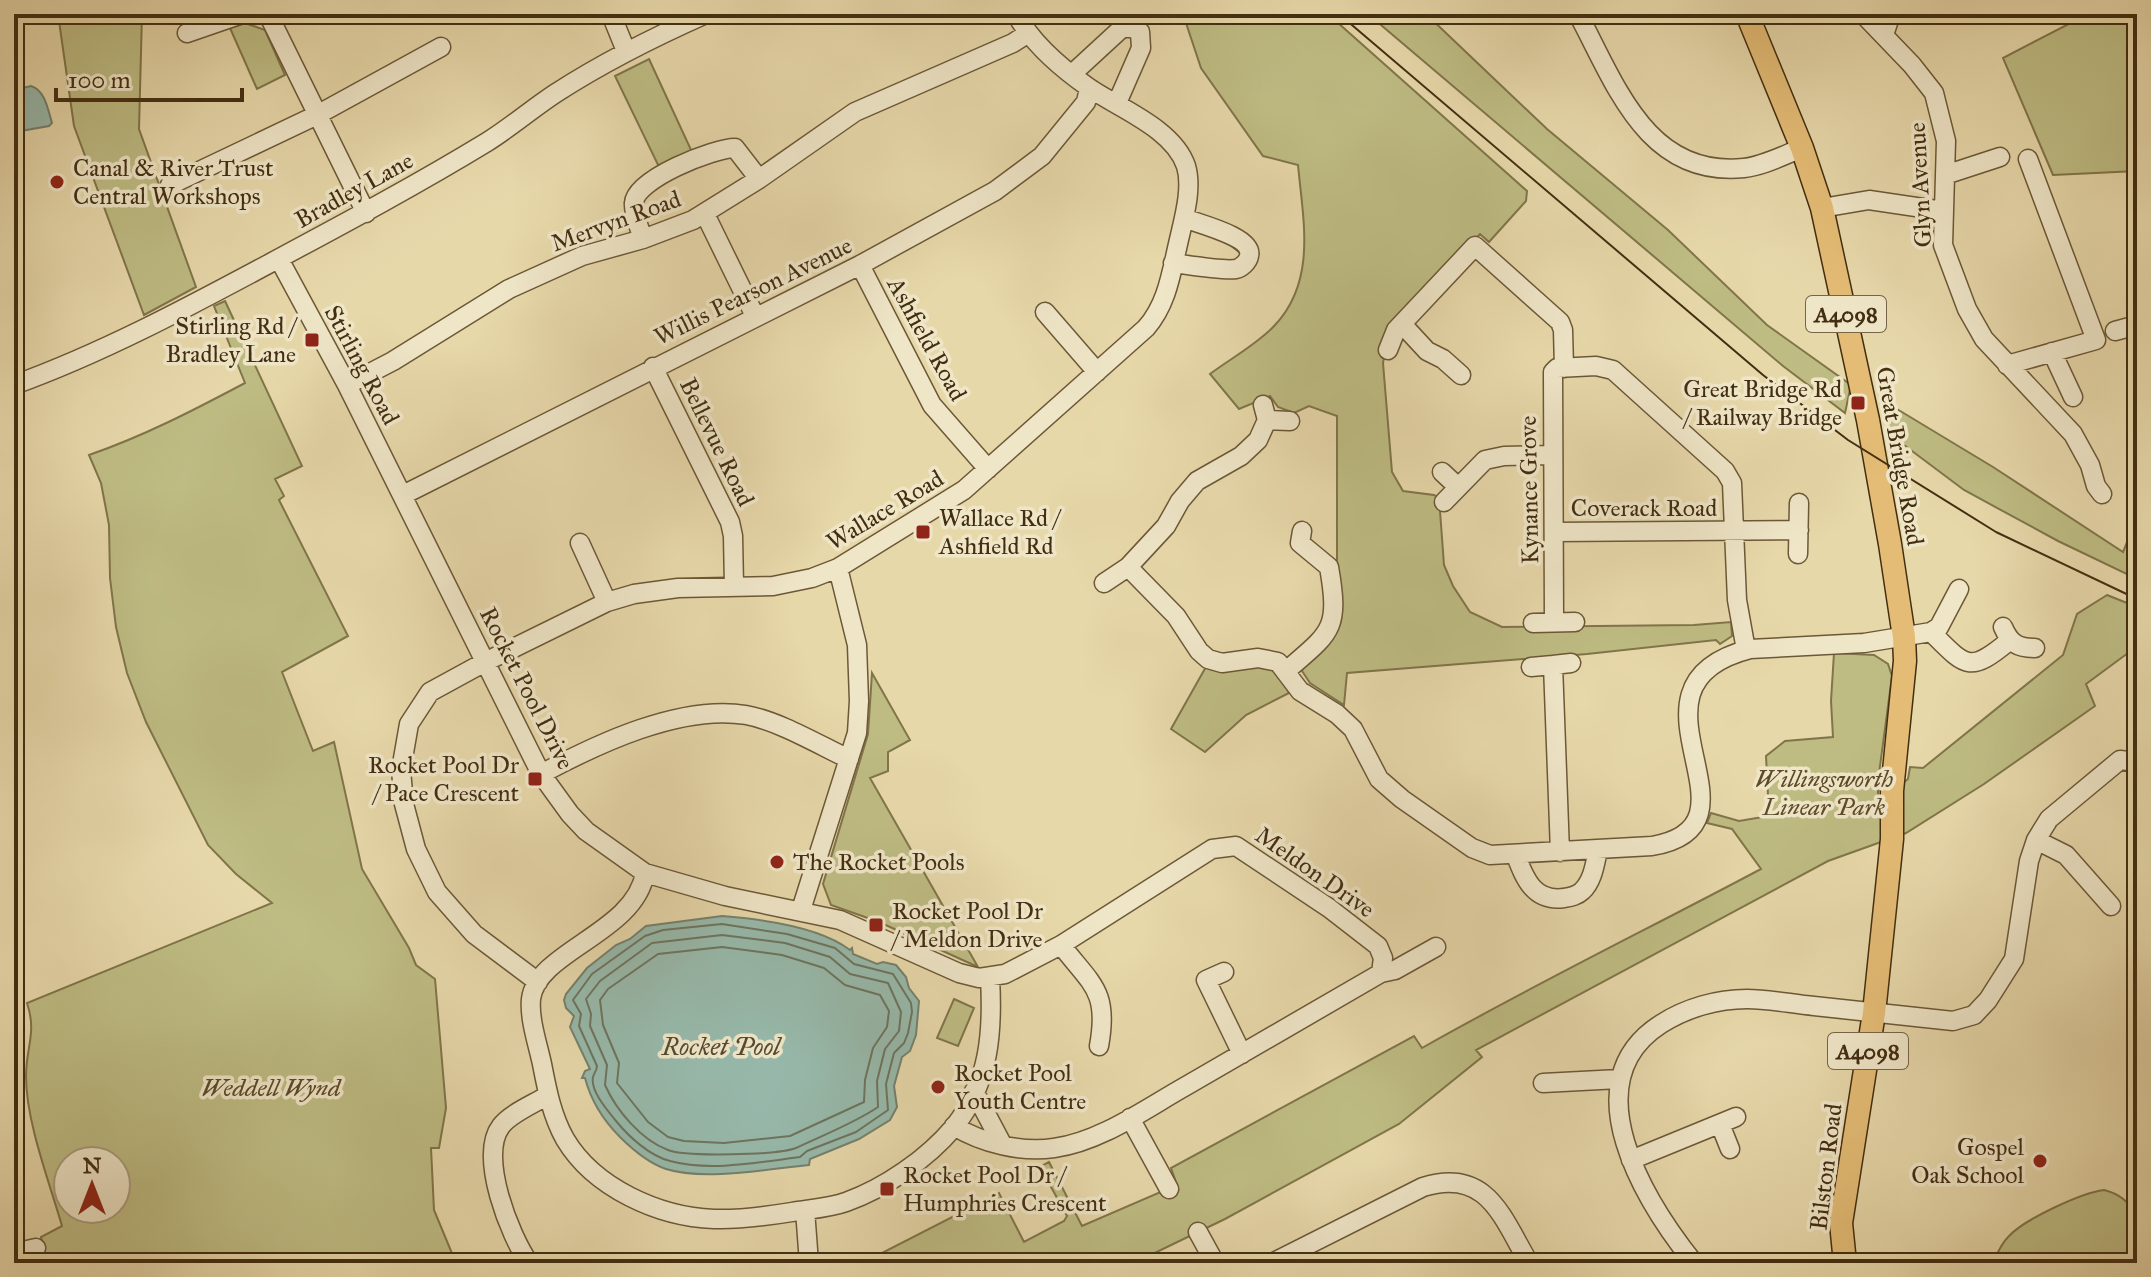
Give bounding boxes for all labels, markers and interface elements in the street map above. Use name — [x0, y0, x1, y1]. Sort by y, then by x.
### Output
scale bar — [56, 52, 242, 102]
text: 100 m — [68, 65, 131, 95]
street label: Glyn Avenue — [1902, 122, 1938, 248]
street label: Bradley Lane — [290, 145, 418, 235]
place label: Canal & River Trust Central Workshops — [73, 153, 274, 211]
marker: Canal & River Trust Central Workshops — [48, 173, 66, 191]
street label: Mervyn Road — [547, 184, 685, 258]
street label: Willis Pearson Avenue — [649, 230, 857, 352]
street label: Ashfield Road — [880, 271, 973, 406]
road number: A4098 — [1806, 296, 1886, 332]
street label: Stirling Road — [318, 300, 406, 430]
place label: Stirling Rd / Bradley Lane — [166, 311, 299, 369]
marker: Stirling Rd / Bradley Lane — [303, 331, 321, 349]
street label: Great Bridge Road — [1870, 364, 1930, 548]
street label: Bellevue Road — [673, 373, 761, 511]
place label: Great Bridge Rd / Railway Bridge — [1682, 374, 1842, 432]
marker: Great Bridge Rd / Railway Bridge — [1849, 394, 1867, 412]
street label: Kynance Grove — [1513, 415, 1545, 565]
street label: Wallace Road — [821, 463, 949, 557]
street label: Coverack Road — [1571, 493, 1717, 523]
place label: Wallace Rd / Ashfield Rd — [938, 503, 1062, 561]
marker: Wallace Rd / Ashfield Rd — [914, 523, 932, 541]
street label: Rocket Pool Drive — [473, 602, 581, 774]
place label: Rocket Pool Dr / Pace Crescent — [368, 750, 520, 808]
park label: Willingsworth Linear Park — [1755, 764, 1893, 822]
marker: Rocket Pool Dr / Pace Crescent — [526, 770, 544, 788]
street label: Meldon Drive — [1250, 820, 1380, 924]
place label: The Rocket Pools — [793, 847, 964, 877]
marker: The Rocket Pools — [768, 853, 786, 871]
place label: Rocket Pool Dr / Meldon Drive — [890, 896, 1043, 954]
marker: Rocket Pool Dr / Meldon Drive — [867, 916, 885, 934]
water label: Rocket Pool — [661, 1030, 782, 1062]
road number: A4098 — [1828, 1033, 1908, 1069]
place label: Rocket Pool Youth Centre — [954, 1058, 1086, 1116]
park label: Weddell Wynd — [201, 1073, 342, 1103]
marker: Rocket Pool Youth Centre — [929, 1078, 947, 1096]
street label: Bilston Road — [1803, 1102, 1849, 1232]
place label: Gospel Oak School — [1911, 1132, 2025, 1190]
north arrow — [52, 1145, 132, 1225]
text: N — [83, 1152, 102, 1179]
marker: Gospel Oak School — [2031, 1152, 2049, 1170]
place label: Rocket Pool Dr / Humphries Crescent — [903, 1160, 1107, 1218]
marker: Rocket Pool Dr / Humphries Crescent — [878, 1180, 896, 1198]

